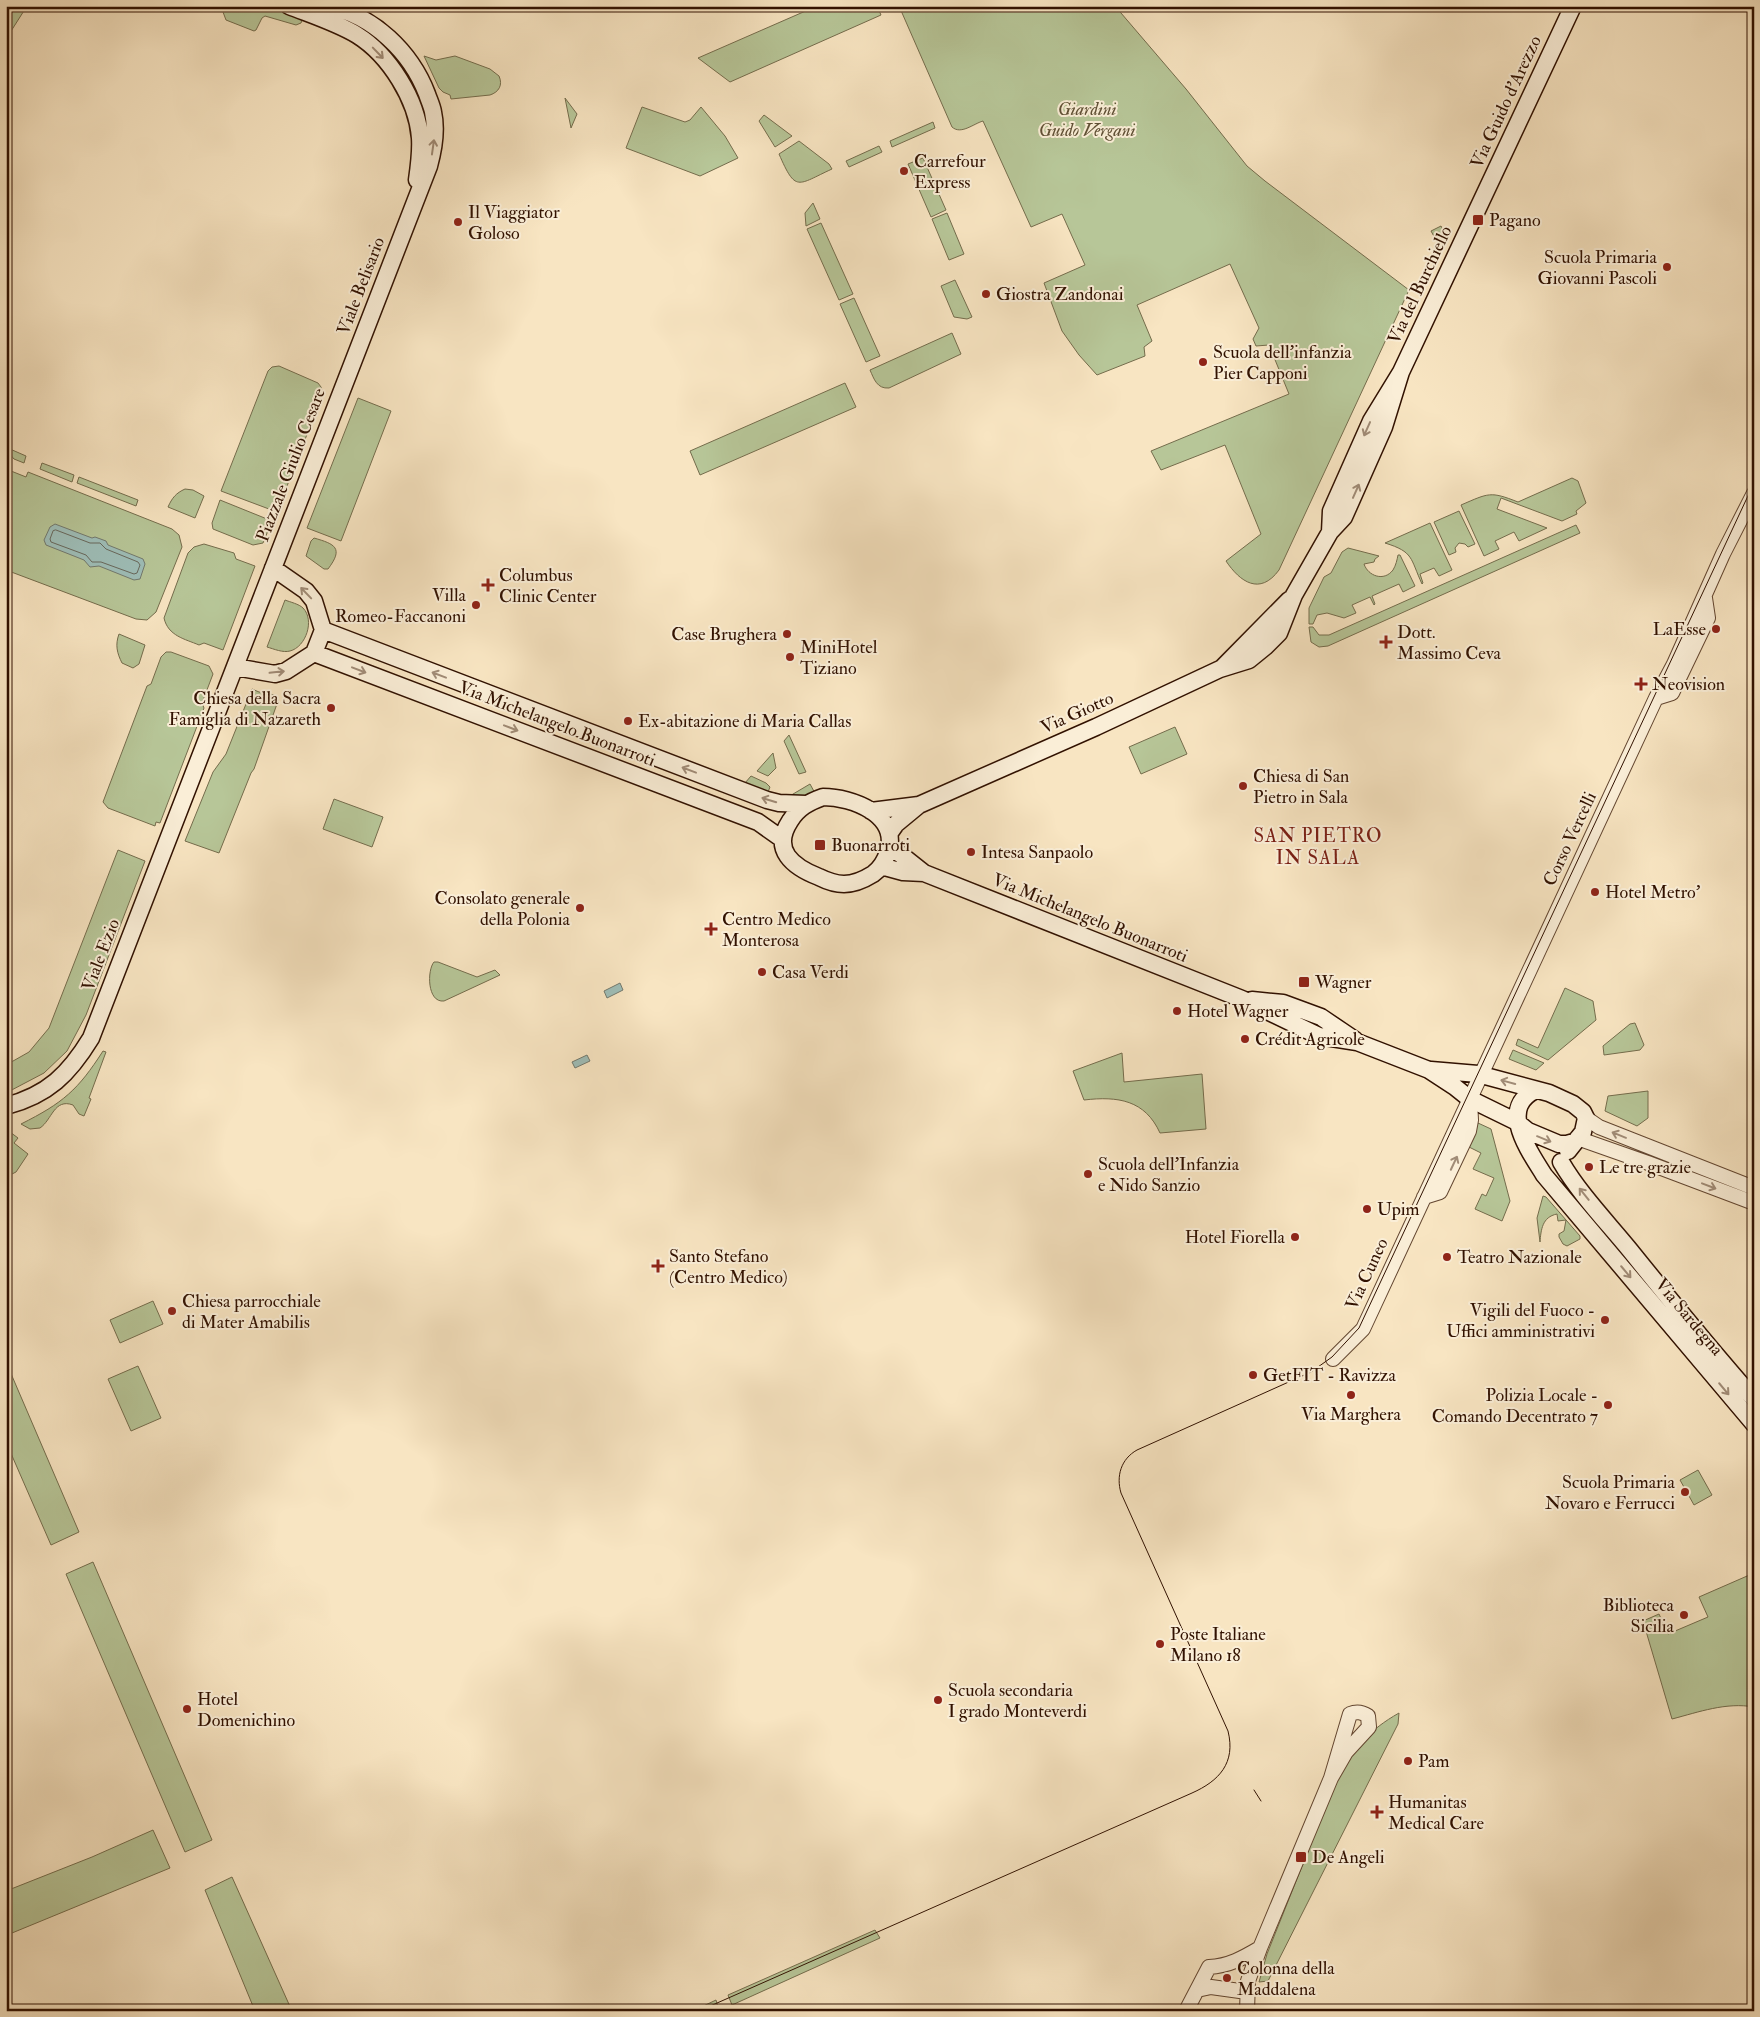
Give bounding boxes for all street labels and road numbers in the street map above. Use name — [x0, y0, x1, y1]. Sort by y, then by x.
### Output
street label: Via Guido d'Arezzo — [1465, 32, 1547, 172]
street label: Via del Burchiello — [1383, 222, 1458, 348]
street label: Viale Belisario — [332, 233, 390, 338]
street label: Piazzale Giulio Cesare — [251, 384, 331, 545]
street label: Via Michelangelo Buonarroti — [455, 676, 659, 772]
street label: Via Giotto — [1037, 687, 1117, 739]
street label: Corso Vercelli — [1538, 788, 1602, 890]
street label: Via Michelangelo Buonarroti — [989, 868, 1191, 968]
street label: Viale Ezio — [77, 915, 125, 994]
street label: Via Cuneo — [1340, 1234, 1394, 1314]
street label: Via Sardegna — [1650, 1273, 1729, 1361]

